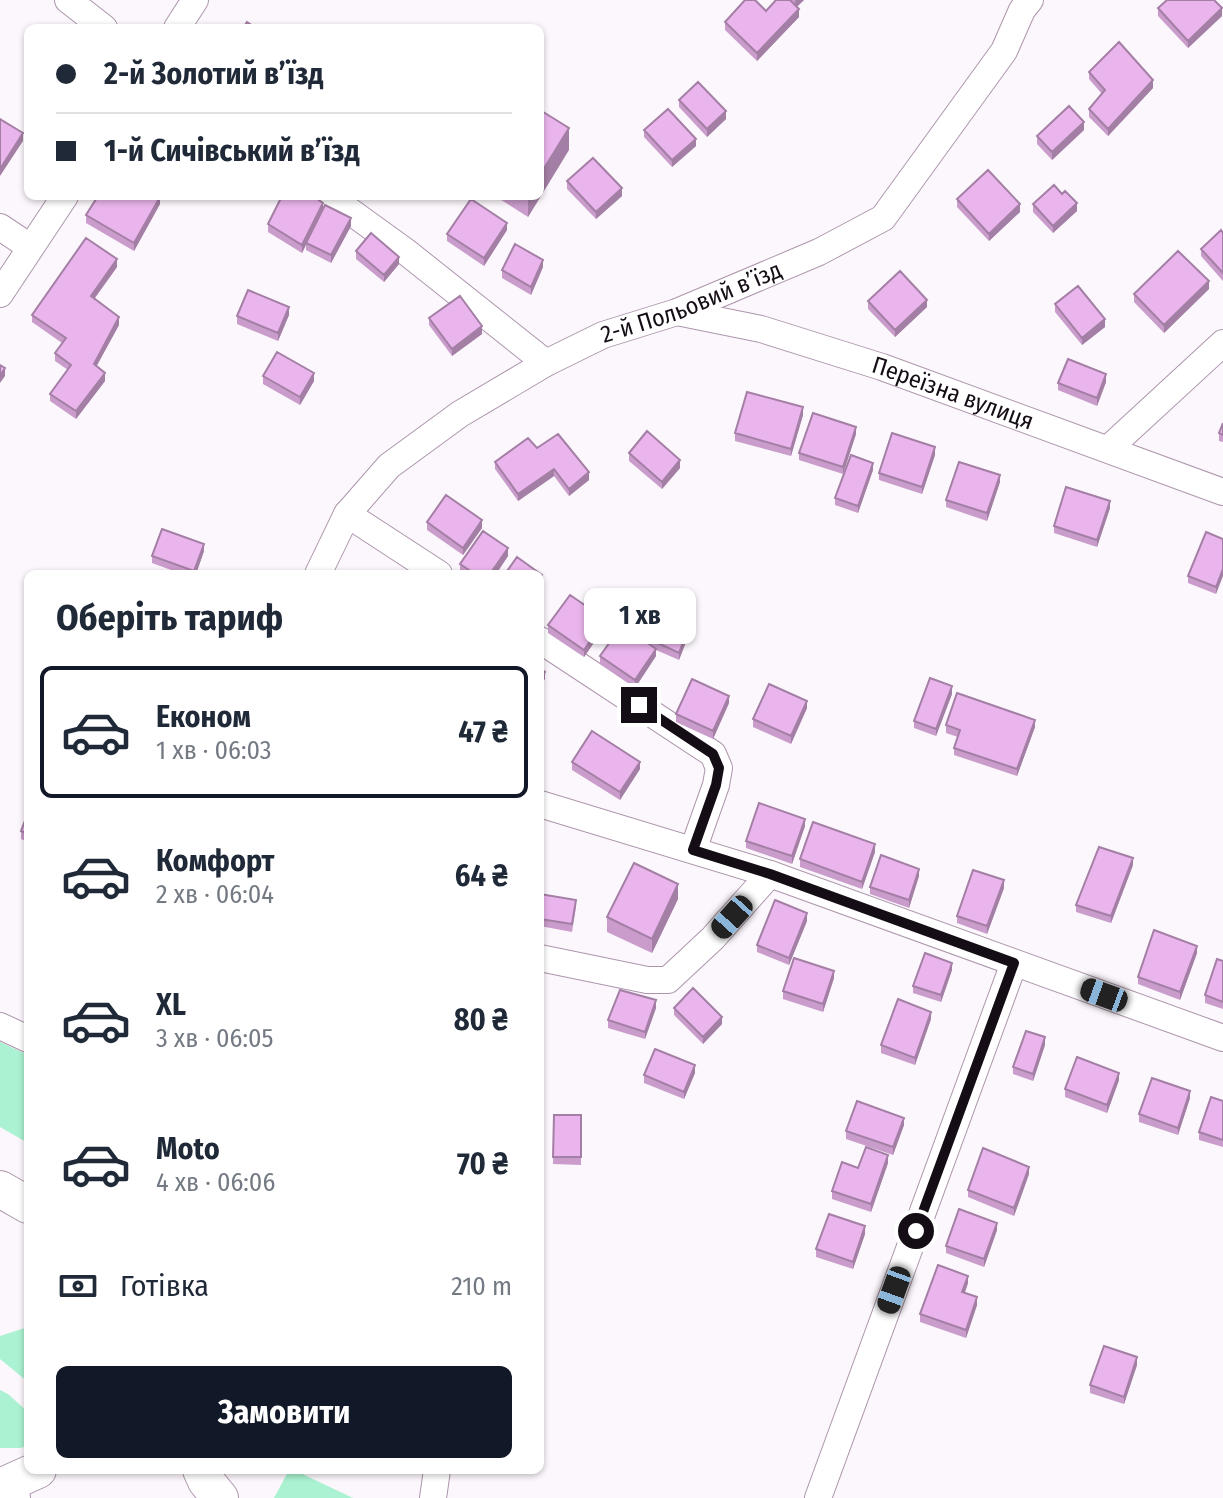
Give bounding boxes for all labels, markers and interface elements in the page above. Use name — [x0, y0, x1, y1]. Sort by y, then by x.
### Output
text: 2-й Золотий в’їзд — [104, 56, 324, 92]
text: 1-й Сичівський в’їзд — [104, 133, 360, 169]
street label: 2-й Польовий в’їзд — [598, 255, 786, 349]
street label: Переїзна вулиця — [869, 351, 1037, 435]
callout: 1 хв — [583, 589, 695, 645]
text: Оберіть тариф — [56, 596, 283, 640]
text: 1 хв — [619, 600, 661, 631]
route end — [621, 687, 657, 723]
icon: car — [60, 696, 132, 768]
text: Економ — [156, 699, 251, 735]
text: 47 ₴ — [458, 714, 508, 750]
text: 1 хв · 06:03 — [156, 735, 271, 766]
icon: car — [60, 840, 132, 912]
text: Комфорт — [156, 843, 274, 879]
text: 64 ₴ — [455, 858, 508, 894]
text: 2 хв · 06:04 — [156, 879, 274, 910]
car — [707, 891, 757, 943]
car — [1077, 976, 1131, 1014]
icon: car — [60, 984, 132, 1056]
text: XL — [156, 987, 186, 1023]
text: 80 ₴ — [454, 1002, 508, 1038]
text: 3 хв · 06:05 — [156, 1023, 273, 1054]
icon: car — [60, 1128, 132, 1200]
text: Moto — [156, 1131, 220, 1167]
text: 70 ₴ — [457, 1146, 508, 1182]
text: 4 хв · 06:06 — [156, 1167, 275, 1198]
route start — [898, 1213, 934, 1249]
car — [875, 1263, 913, 1317]
icon: cash — [56, 1264, 100, 1308]
text: Готівка — [120, 1268, 209, 1304]
text: 210 m — [451, 1271, 512, 1302]
button: Замовити — [56, 1366, 512, 1458]

